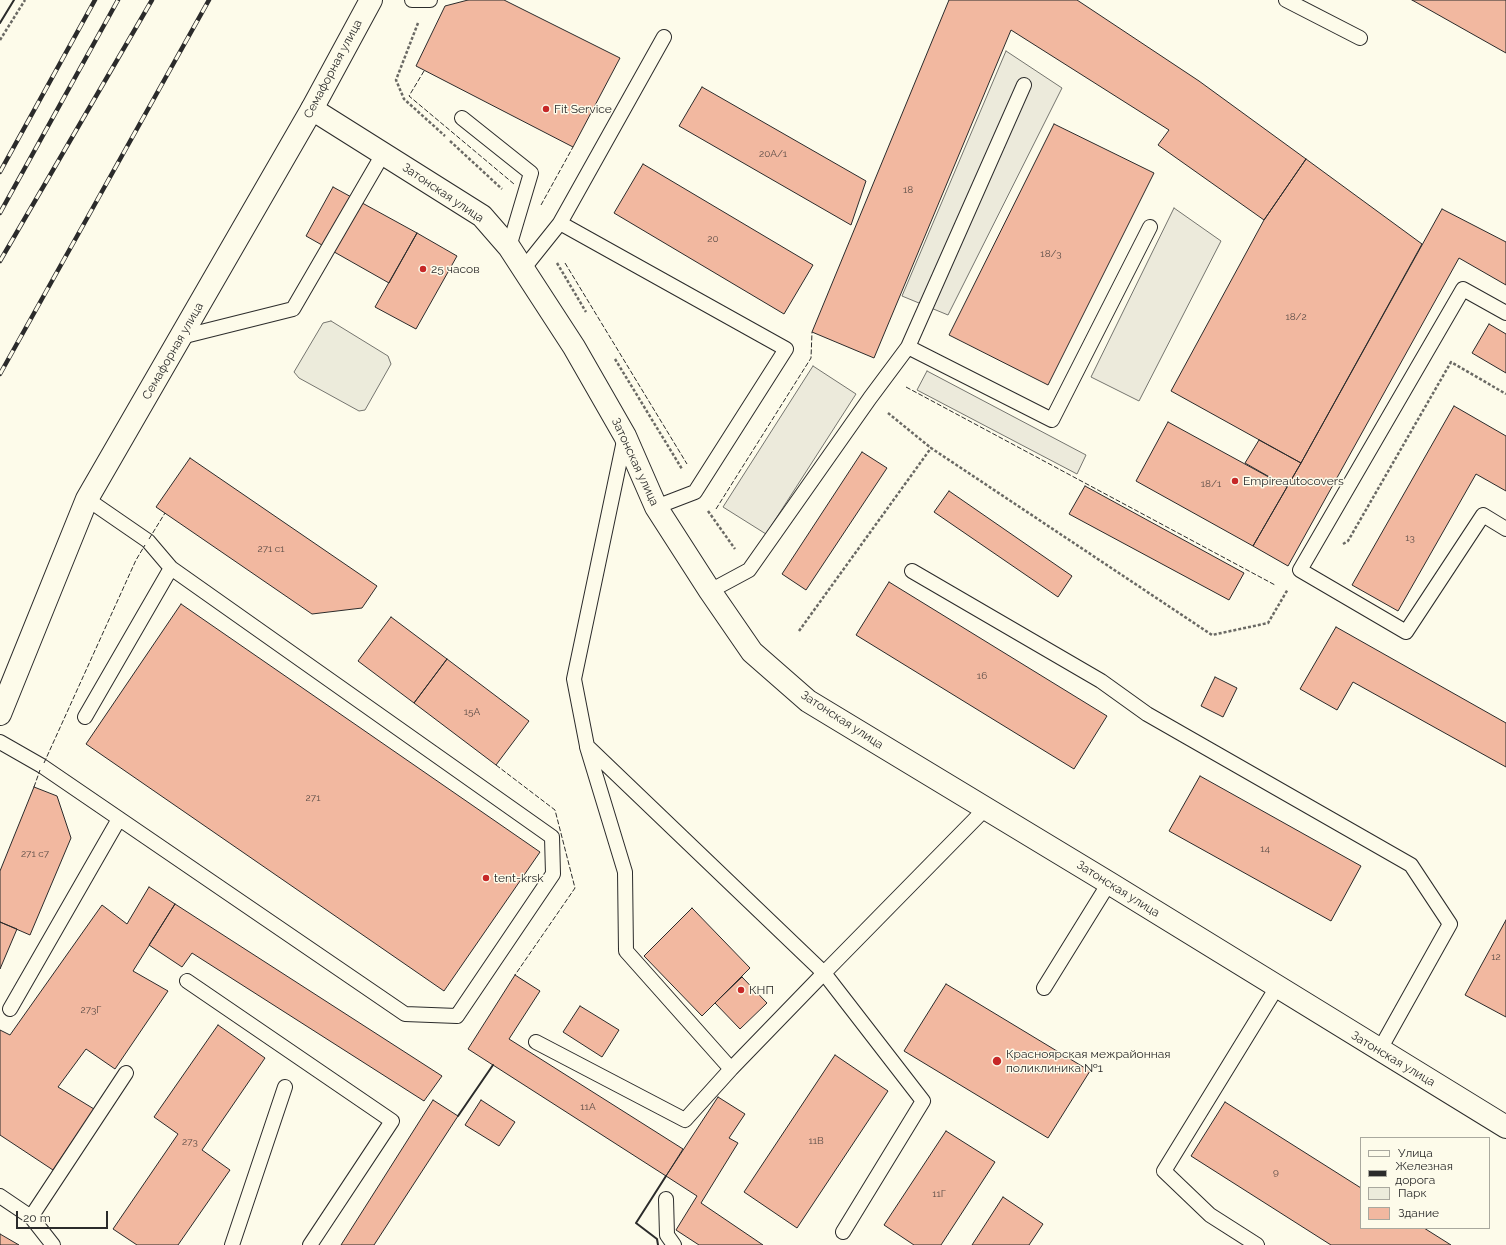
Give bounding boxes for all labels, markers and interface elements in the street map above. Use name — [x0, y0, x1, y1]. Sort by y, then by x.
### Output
street label: Семафорная улица — [301, 17, 365, 121]
place label: Fit Service — [554, 102, 612, 116]
marker: Fit Service — [541, 104, 551, 114]
house number: 20А/1 — [759, 148, 787, 160]
street label: Затонская улица — [399, 160, 487, 226]
house number: 18 — [903, 184, 913, 196]
house number: 20 — [707, 233, 719, 245]
house number: 18/3 — [1040, 248, 1062, 260]
place label: 25 часов — [431, 262, 480, 276]
marker: 25 часов — [418, 264, 428, 274]
street label: Семафорная улица — [139, 300, 207, 402]
house number: 18/2 — [1285, 311, 1307, 323]
street label: Затонская улица — [608, 416, 662, 508]
place label: Empireautocovers — [1243, 474, 1344, 488]
marker: Empireautocovers — [1230, 476, 1240, 486]
house number: 18/1 — [1201, 478, 1221, 490]
house number: 13 — [1405, 532, 1415, 544]
house number: 271 с1 — [257, 543, 285, 555]
house number: 16 — [977, 670, 987, 682]
street label: Затонская улица — [798, 688, 886, 752]
house number: 15А — [464, 706, 480, 718]
house number: 271 — [306, 792, 320, 804]
house number: 14 — [1260, 843, 1270, 855]
house number: 271 с7 — [21, 848, 49, 860]
street label: Затонская улица — [1074, 858, 1162, 920]
place label: tent-krsk — [494, 871, 544, 885]
marker: tent-krsk — [481, 873, 491, 883]
house number: 12 — [1491, 951, 1501, 963]
place label: КНП — [749, 983, 774, 997]
marker: КНП — [736, 985, 746, 995]
house number: 273Г — [80, 1004, 102, 1016]
street label: Затонская улица — [1348, 1028, 1438, 1090]
place label: Красноярская межрайонная поликлиника №1 — [1006, 1047, 1170, 1075]
marker: Красноярская межрайонная поликлиника №1 — [991, 1055, 1003, 1067]
house number: 11А — [580, 1101, 596, 1113]
house number: 11В — [808, 1135, 824, 1147]
house number: 273 — [182, 1136, 198, 1148]
legend — [1360, 1137, 1490, 1229]
text: Улица — [1398, 1146, 1433, 1160]
text: Железная дорога — [1395, 1159, 1453, 1187]
house number: 9 — [1273, 1166, 1279, 1178]
text: Парк — [1398, 1186, 1427, 1200]
house number: 11Г — [932, 1188, 946, 1200]
scale bar — [18, 1203, 110, 1229]
text: Здание — [1398, 1206, 1439, 1220]
text: 20 m — [23, 1211, 51, 1225]

